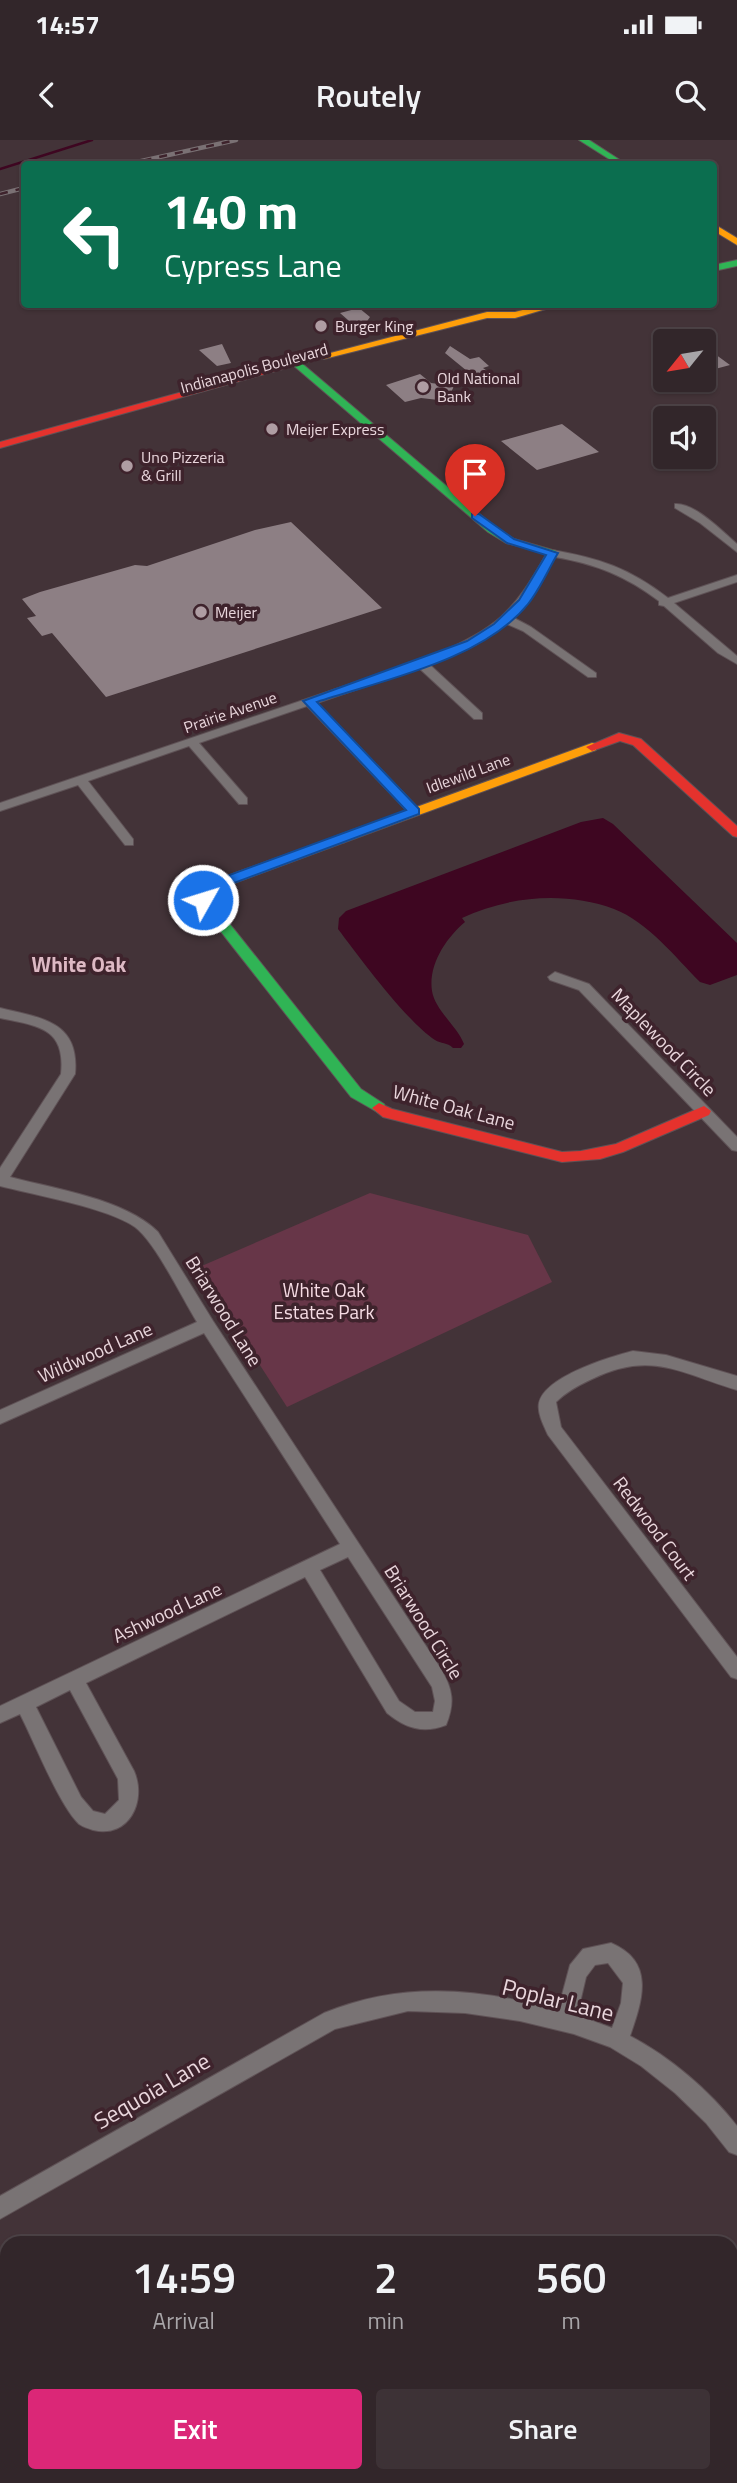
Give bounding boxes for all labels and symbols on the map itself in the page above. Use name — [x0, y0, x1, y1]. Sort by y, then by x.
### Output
place label: Burger King — [335, 314, 414, 338]
marker: Burger King — [313, 318, 329, 334]
north arrow — [653, 329, 716, 392]
street label: Indianapolis Boulevard — [177, 337, 331, 399]
place label: Old National Bank — [437, 366, 520, 408]
marker: Old National Bank — [415, 379, 431, 395]
place label: Meijer Express — [286, 417, 384, 441]
marker: Meijer Express — [264, 421, 280, 437]
pin — [445, 444, 505, 516]
place label: Uno Pizzeria & Grill — [141, 445, 225, 487]
marker: Uno Pizzeria & Grill — [119, 458, 135, 474]
place label: Meijer — [215, 600, 258, 624]
marker: Meijer — [193, 604, 209, 620]
street label: Prairie Avenue — [180, 685, 280, 739]
street label: Idlewild Lane — [423, 747, 513, 799]
position arrow — [166, 863, 240, 937]
district label: White Oak — [32, 948, 127, 980]
street label: Maplewood Circle — [605, 981, 724, 1103]
street label: White Oak Lane — [390, 1076, 518, 1137]
street label: Briarwood Lane — [179, 1250, 270, 1372]
park label: White Oak Estates Park — [273, 1275, 375, 1326]
street label: Wildwood Lane — [33, 1313, 157, 1390]
street label: Redwood Court — [607, 1470, 704, 1586]
street label: Briarwood Circle — [378, 1559, 471, 1685]
street label: Ashwood Lane — [107, 1574, 226, 1649]
street label: Poplar Lane — [498, 1969, 618, 2030]
street label: Sequoia Lane — [87, 2043, 216, 2138]

